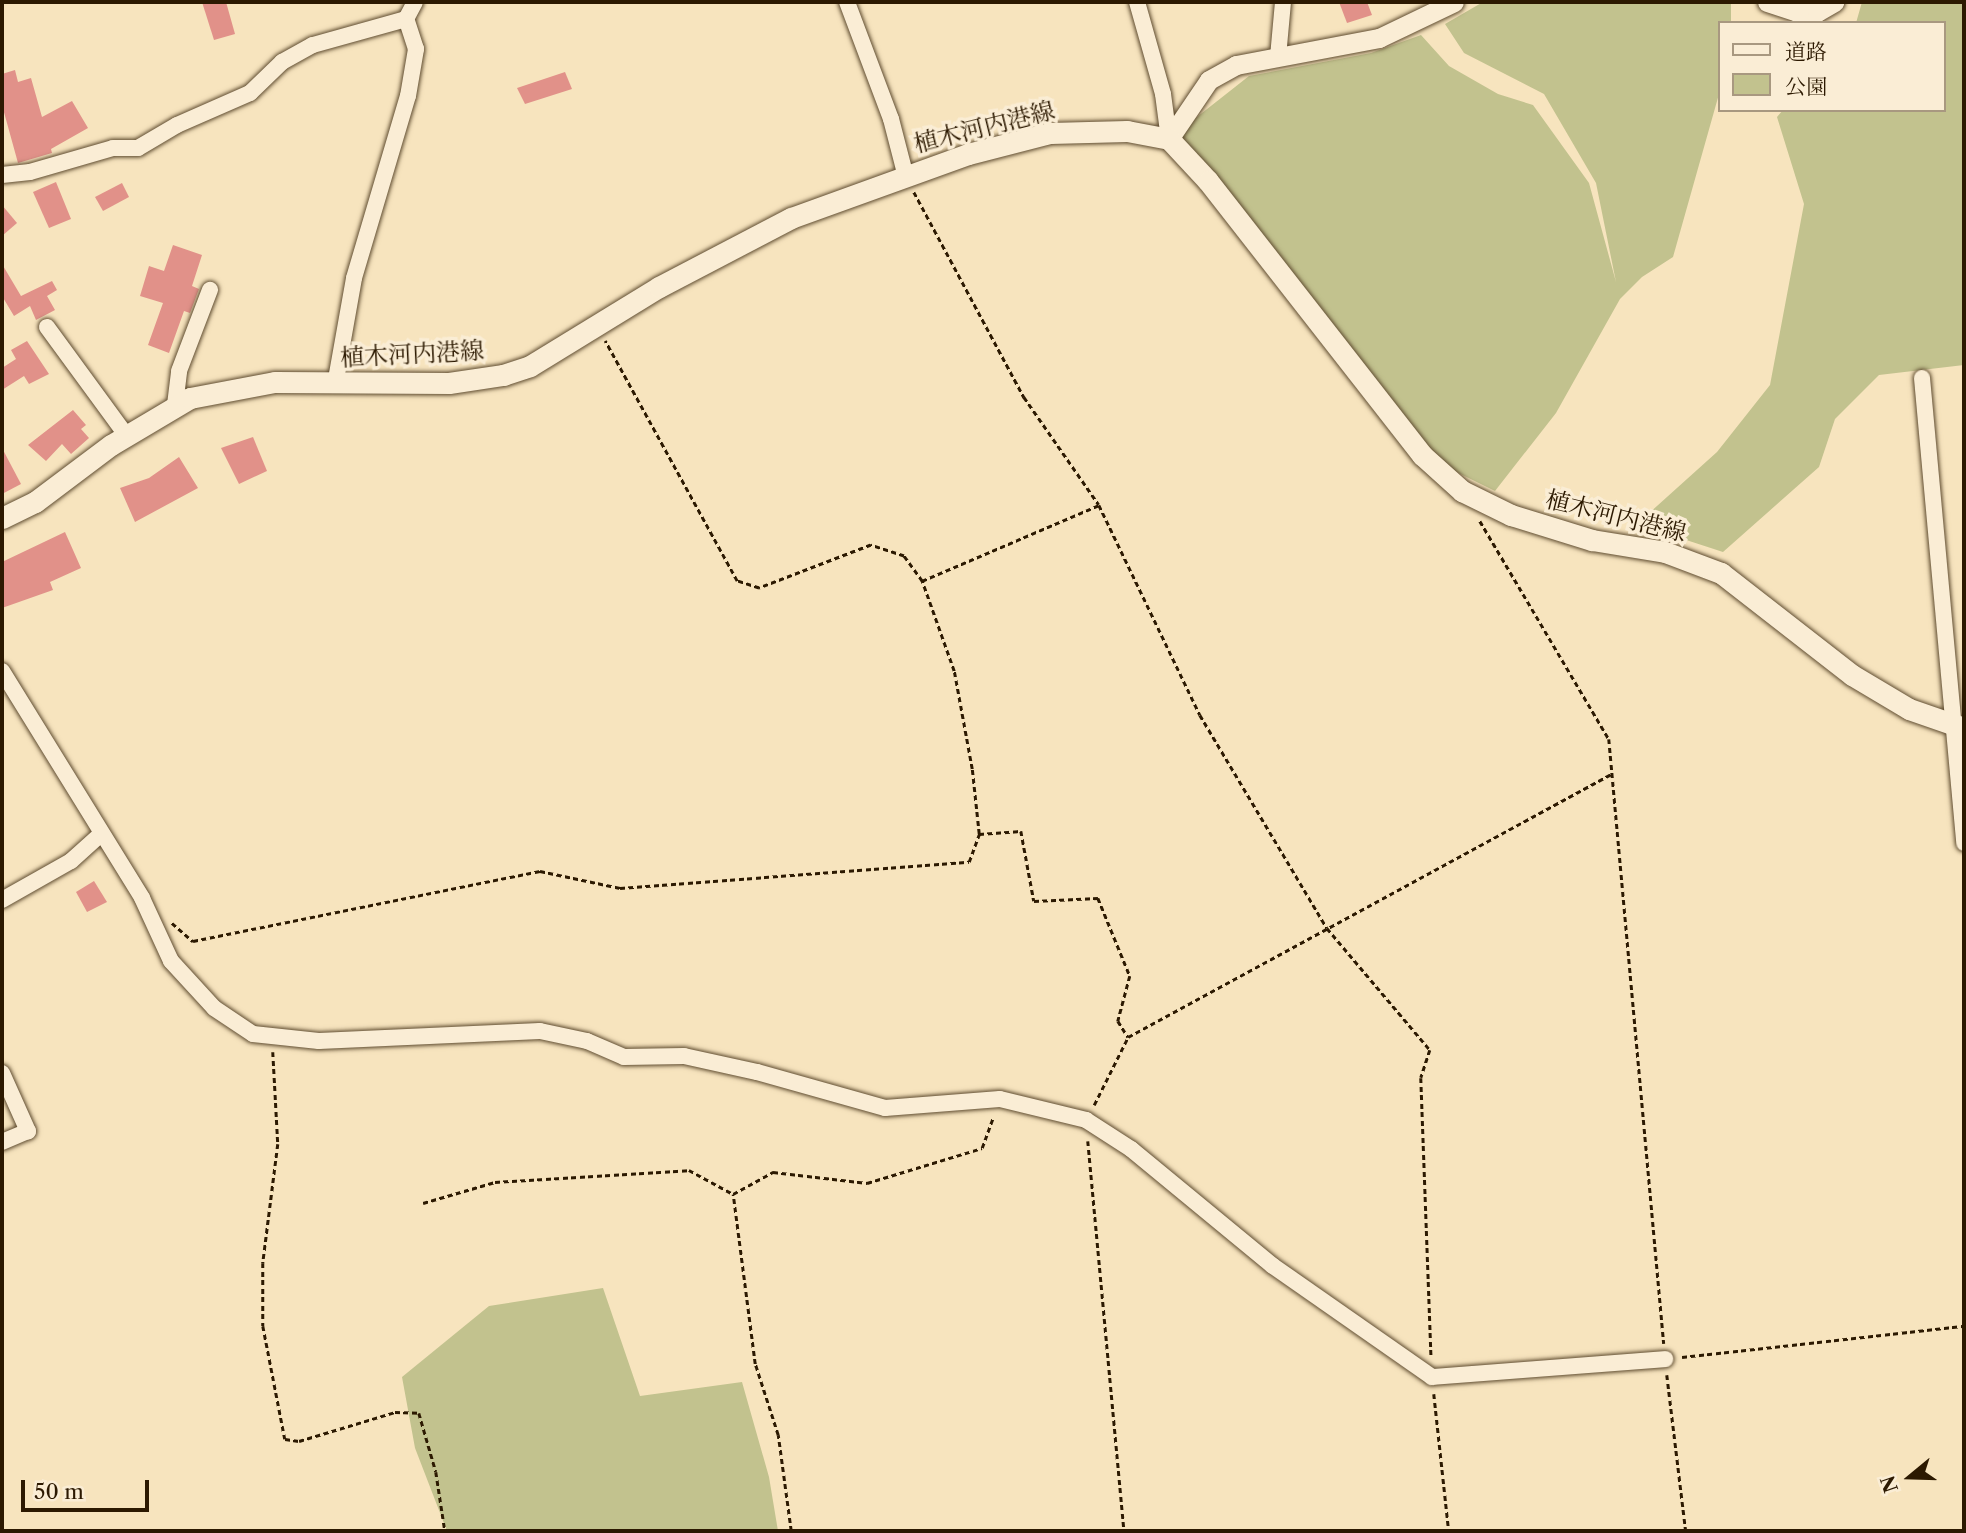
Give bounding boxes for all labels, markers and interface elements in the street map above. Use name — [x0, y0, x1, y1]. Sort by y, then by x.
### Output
legend — [1717, 21, 1945, 112]
text: 道路 — [1785, 39, 1827, 64]
text: 公園 — [1785, 74, 1827, 99]
street label: 植木河内港線 — [911, 96, 1057, 158]
street label: 植木河内港線 — [339, 336, 485, 372]
street label: 植木河内港線 — [1543, 485, 1689, 547]
north arrow — [1875, 1442, 1945, 1512]
scale bar — [24, 1466, 152, 1510]
text: N — [1876, 1472, 1903, 1496]
text: 50 m — [34, 1479, 84, 1504]

